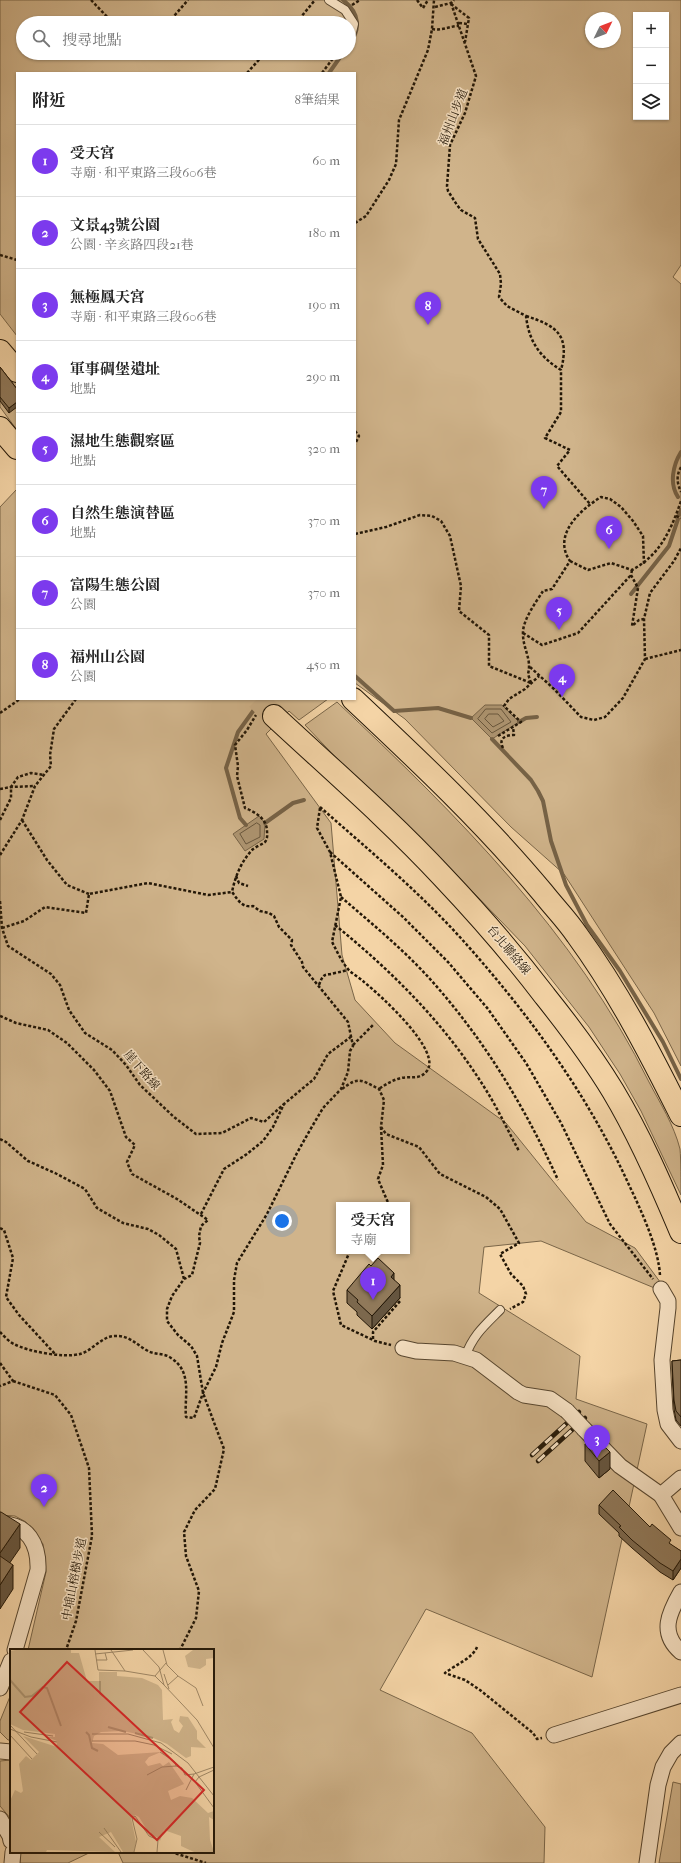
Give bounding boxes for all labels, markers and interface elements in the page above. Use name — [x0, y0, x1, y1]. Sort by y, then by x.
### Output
north arrow — [585, 12, 621, 48]
map controls — [633, 12, 669, 120]
button: + — [633, 12, 669, 48]
search box — [16, 16, 356, 60]
icon: search — [30, 27, 52, 49]
text: 搜尋地點 — [62, 31, 122, 49]
button: − — [633, 48, 669, 84]
button: layers — [633, 84, 669, 120]
street label: 福州山步道 — [436, 86, 470, 148]
text: 附近 — [32, 90, 66, 110]
text: 8筆結果 — [294, 92, 340, 107]
text: 受天宮 — [70, 144, 115, 162]
text: 1 — [43, 153, 47, 168]
text: 60 m — [312, 153, 340, 168]
text: 寺廟 · 和平東路三段606巷 — [70, 165, 216, 180]
text: 文景43號公園 — [70, 216, 160, 234]
text: 2 — [42, 225, 48, 240]
text: 180 m — [308, 225, 340, 240]
text: 公園 · 辛亥路四段21巷 — [70, 237, 194, 252]
text: 無極鳳天宮 — [70, 288, 145, 306]
pin: 8 — [415, 292, 441, 325]
text: 3 — [42, 297, 48, 312]
text: 190 m — [308, 297, 340, 312]
text: 寺廟 · 和平東路三段606巷 — [70, 309, 216, 324]
text: 軍事碉堡遺址 — [70, 360, 160, 378]
text: 4 — [41, 369, 49, 384]
text: 290 m — [306, 369, 340, 384]
text: 地點 — [70, 381, 96, 396]
text: 濕地生態觀察區 — [70, 432, 175, 450]
text: 5 — [42, 441, 48, 456]
text: 320 m — [307, 441, 340, 456]
text: 地點 — [70, 453, 96, 468]
pin: 7 — [531, 476, 557, 509]
text: 自然生態演替區 — [70, 504, 175, 522]
text: 6 — [41, 513, 49, 528]
text: 370 m — [308, 513, 340, 528]
pin: 6 — [596, 516, 622, 549]
text: 地點 — [70, 525, 96, 540]
text: 富陽生態公園 — [70, 576, 160, 594]
text: 7 — [42, 585, 48, 600]
text: 370 m — [308, 585, 340, 600]
text: 公園 — [70, 597, 96, 612]
pin: 5 — [546, 597, 572, 630]
text: 福州山公園 — [70, 648, 145, 666]
text: 8 — [42, 657, 48, 672]
text: 450 m — [306, 657, 340, 672]
pin: 4 — [549, 664, 575, 697]
text: 公園 — [70, 669, 96, 684]
street label: 台北聯絡線 — [484, 923, 534, 977]
street label: 崖下路線 — [121, 1047, 163, 1093]
popup — [336, 1202, 410, 1254]
your location — [272, 1211, 292, 1231]
text: 受天宮 — [350, 1211, 396, 1229]
text: 寺廟 — [350, 1232, 377, 1247]
pin: 1 — [360, 1267, 386, 1300]
pin: 3 — [584, 1425, 610, 1458]
pin: 2 — [31, 1474, 57, 1507]
street label: 中埔山榕樹步道 — [59, 1536, 89, 1622]
inset map — [10, 1649, 214, 1853]

